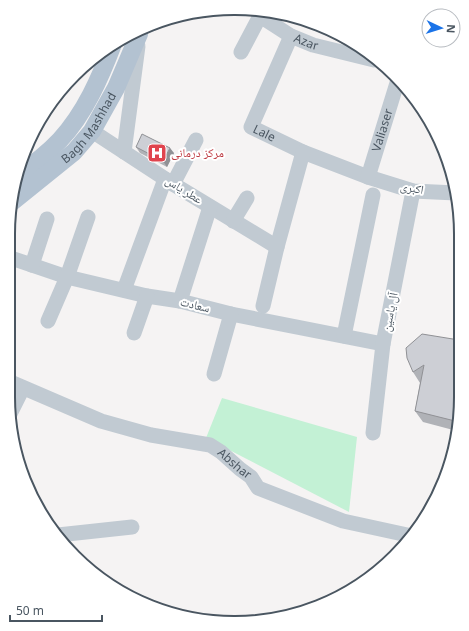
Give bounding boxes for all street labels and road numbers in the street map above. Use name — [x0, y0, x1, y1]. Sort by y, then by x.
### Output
street label: Azar — [292, 29, 320, 54]
street label: Bagh Mashhad — [57, 89, 120, 167]
street label: Valiaser — [367, 106, 397, 154]
street label: Lale — [250, 120, 279, 146]
street label: عطر یاس — [162, 172, 206, 208]
street label: اکبری — [399, 177, 425, 198]
street label: آل یاسین — [377, 290, 402, 333]
street label: سعادت — [178, 293, 212, 316]
street label: Abshar — [214, 444, 255, 483]

